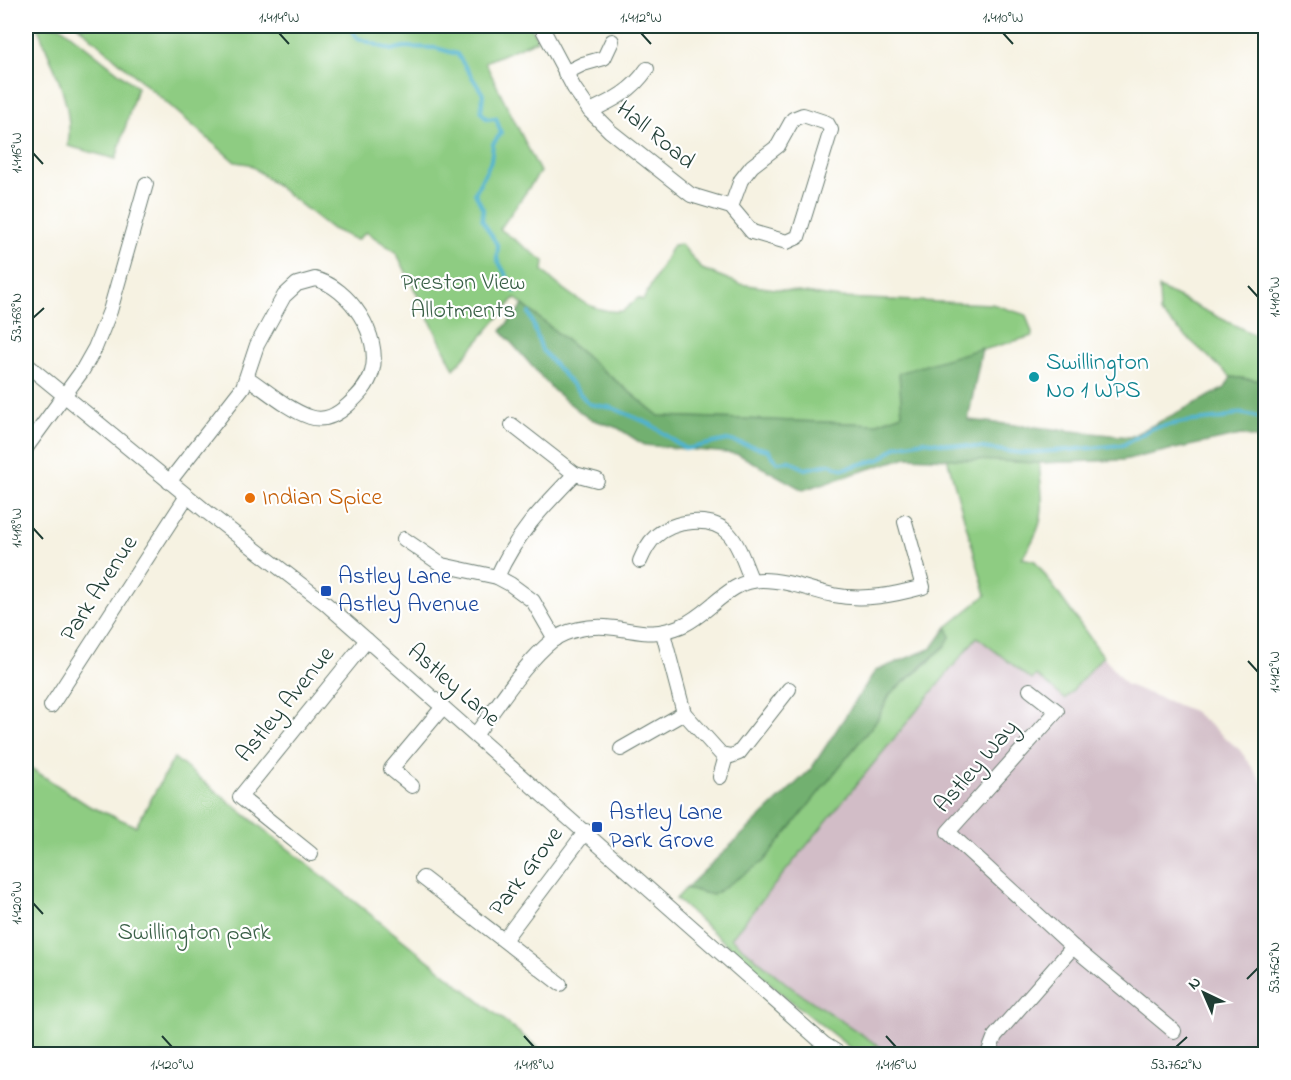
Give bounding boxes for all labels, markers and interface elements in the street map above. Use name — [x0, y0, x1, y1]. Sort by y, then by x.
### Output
text: 1.414°W — [259, 7, 299, 29]
text: 1.412°W — [620, 7, 662, 29]
text: 1.410°W — [983, 7, 1023, 29]
street label: Hall Road — [608, 93, 703, 179]
text: 1.416°W — [6, 132, 28, 174]
park label: Preston View Allotments — [401, 266, 525, 329]
text: 1.410°W — [1264, 277, 1286, 317]
text: 53.768°N — [6, 293, 28, 343]
place label: Swillington No 1 WPS — [1046, 346, 1149, 409]
marker: Swillington No 1 WPS — [1027, 370, 1041, 384]
place label: Indian Spice — [262, 481, 383, 516]
marker: Indian Spice — [243, 491, 257, 505]
text: 1.418°W — [6, 508, 28, 548]
street label: Park Avenue — [52, 528, 148, 649]
place label: Astley Lane Astley Avenue — [338, 560, 479, 624]
marker: Astley Lane Astley Avenue — [319, 584, 333, 598]
street label: Astley Lane — [398, 636, 508, 737]
street label: Astley Avenue — [228, 639, 345, 771]
text: 1.412°W — [1264, 651, 1286, 693]
street label: Astley Way — [926, 712, 1028, 822]
place label: Astley Lane Park Grove — [609, 796, 723, 859]
street label: Park Grove — [481, 819, 573, 924]
marker: Astley Lane Park Grove — [590, 820, 604, 834]
text: 1.420°W — [6, 881, 28, 925]
park label: Swillington park — [118, 916, 271, 951]
text: 53.762°N — [1264, 942, 1286, 994]
north arrow — [1174, 963, 1234, 1023]
text: N — [1183, 971, 1207, 996]
text: 1.420°W — [150, 1054, 194, 1076]
text: 1.418°W — [514, 1054, 554, 1076]
text: 1.416°W — [875, 1054, 917, 1076]
text: 53.762°N — [1150, 1054, 1202, 1076]

